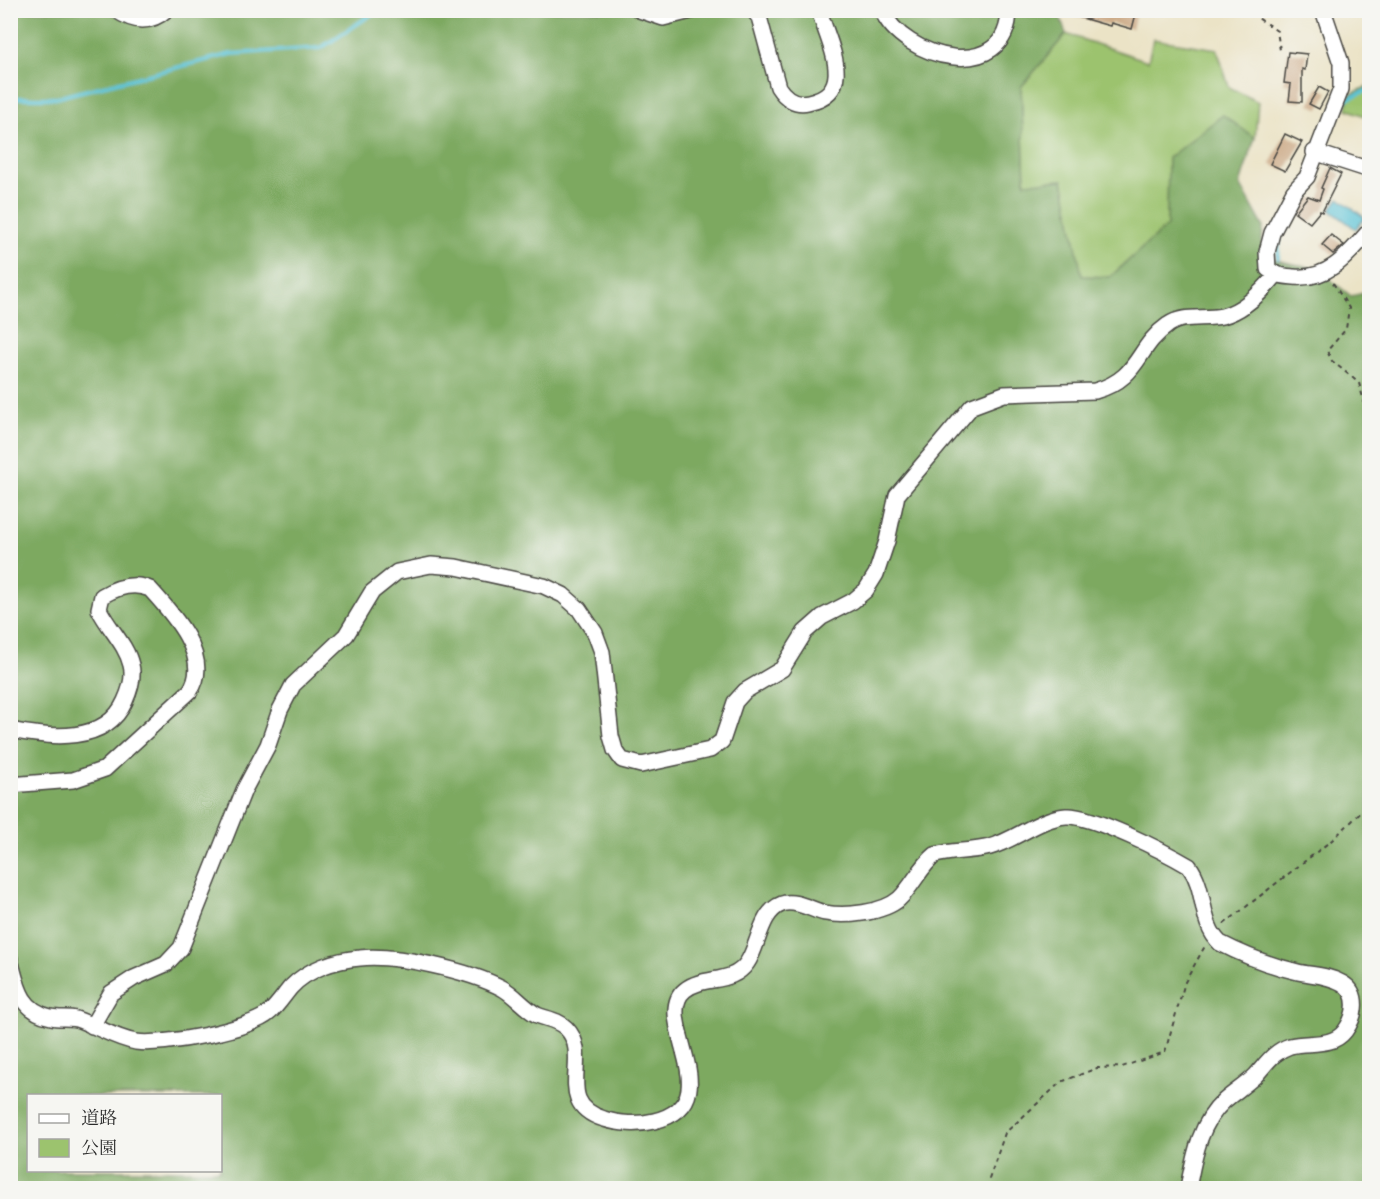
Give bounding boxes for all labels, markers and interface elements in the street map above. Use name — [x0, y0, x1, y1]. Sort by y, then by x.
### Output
legend — [27, 1094, 222, 1172]
text: 道路 — [81, 1108, 117, 1131]
text: 公園 — [81, 1138, 117, 1161]

